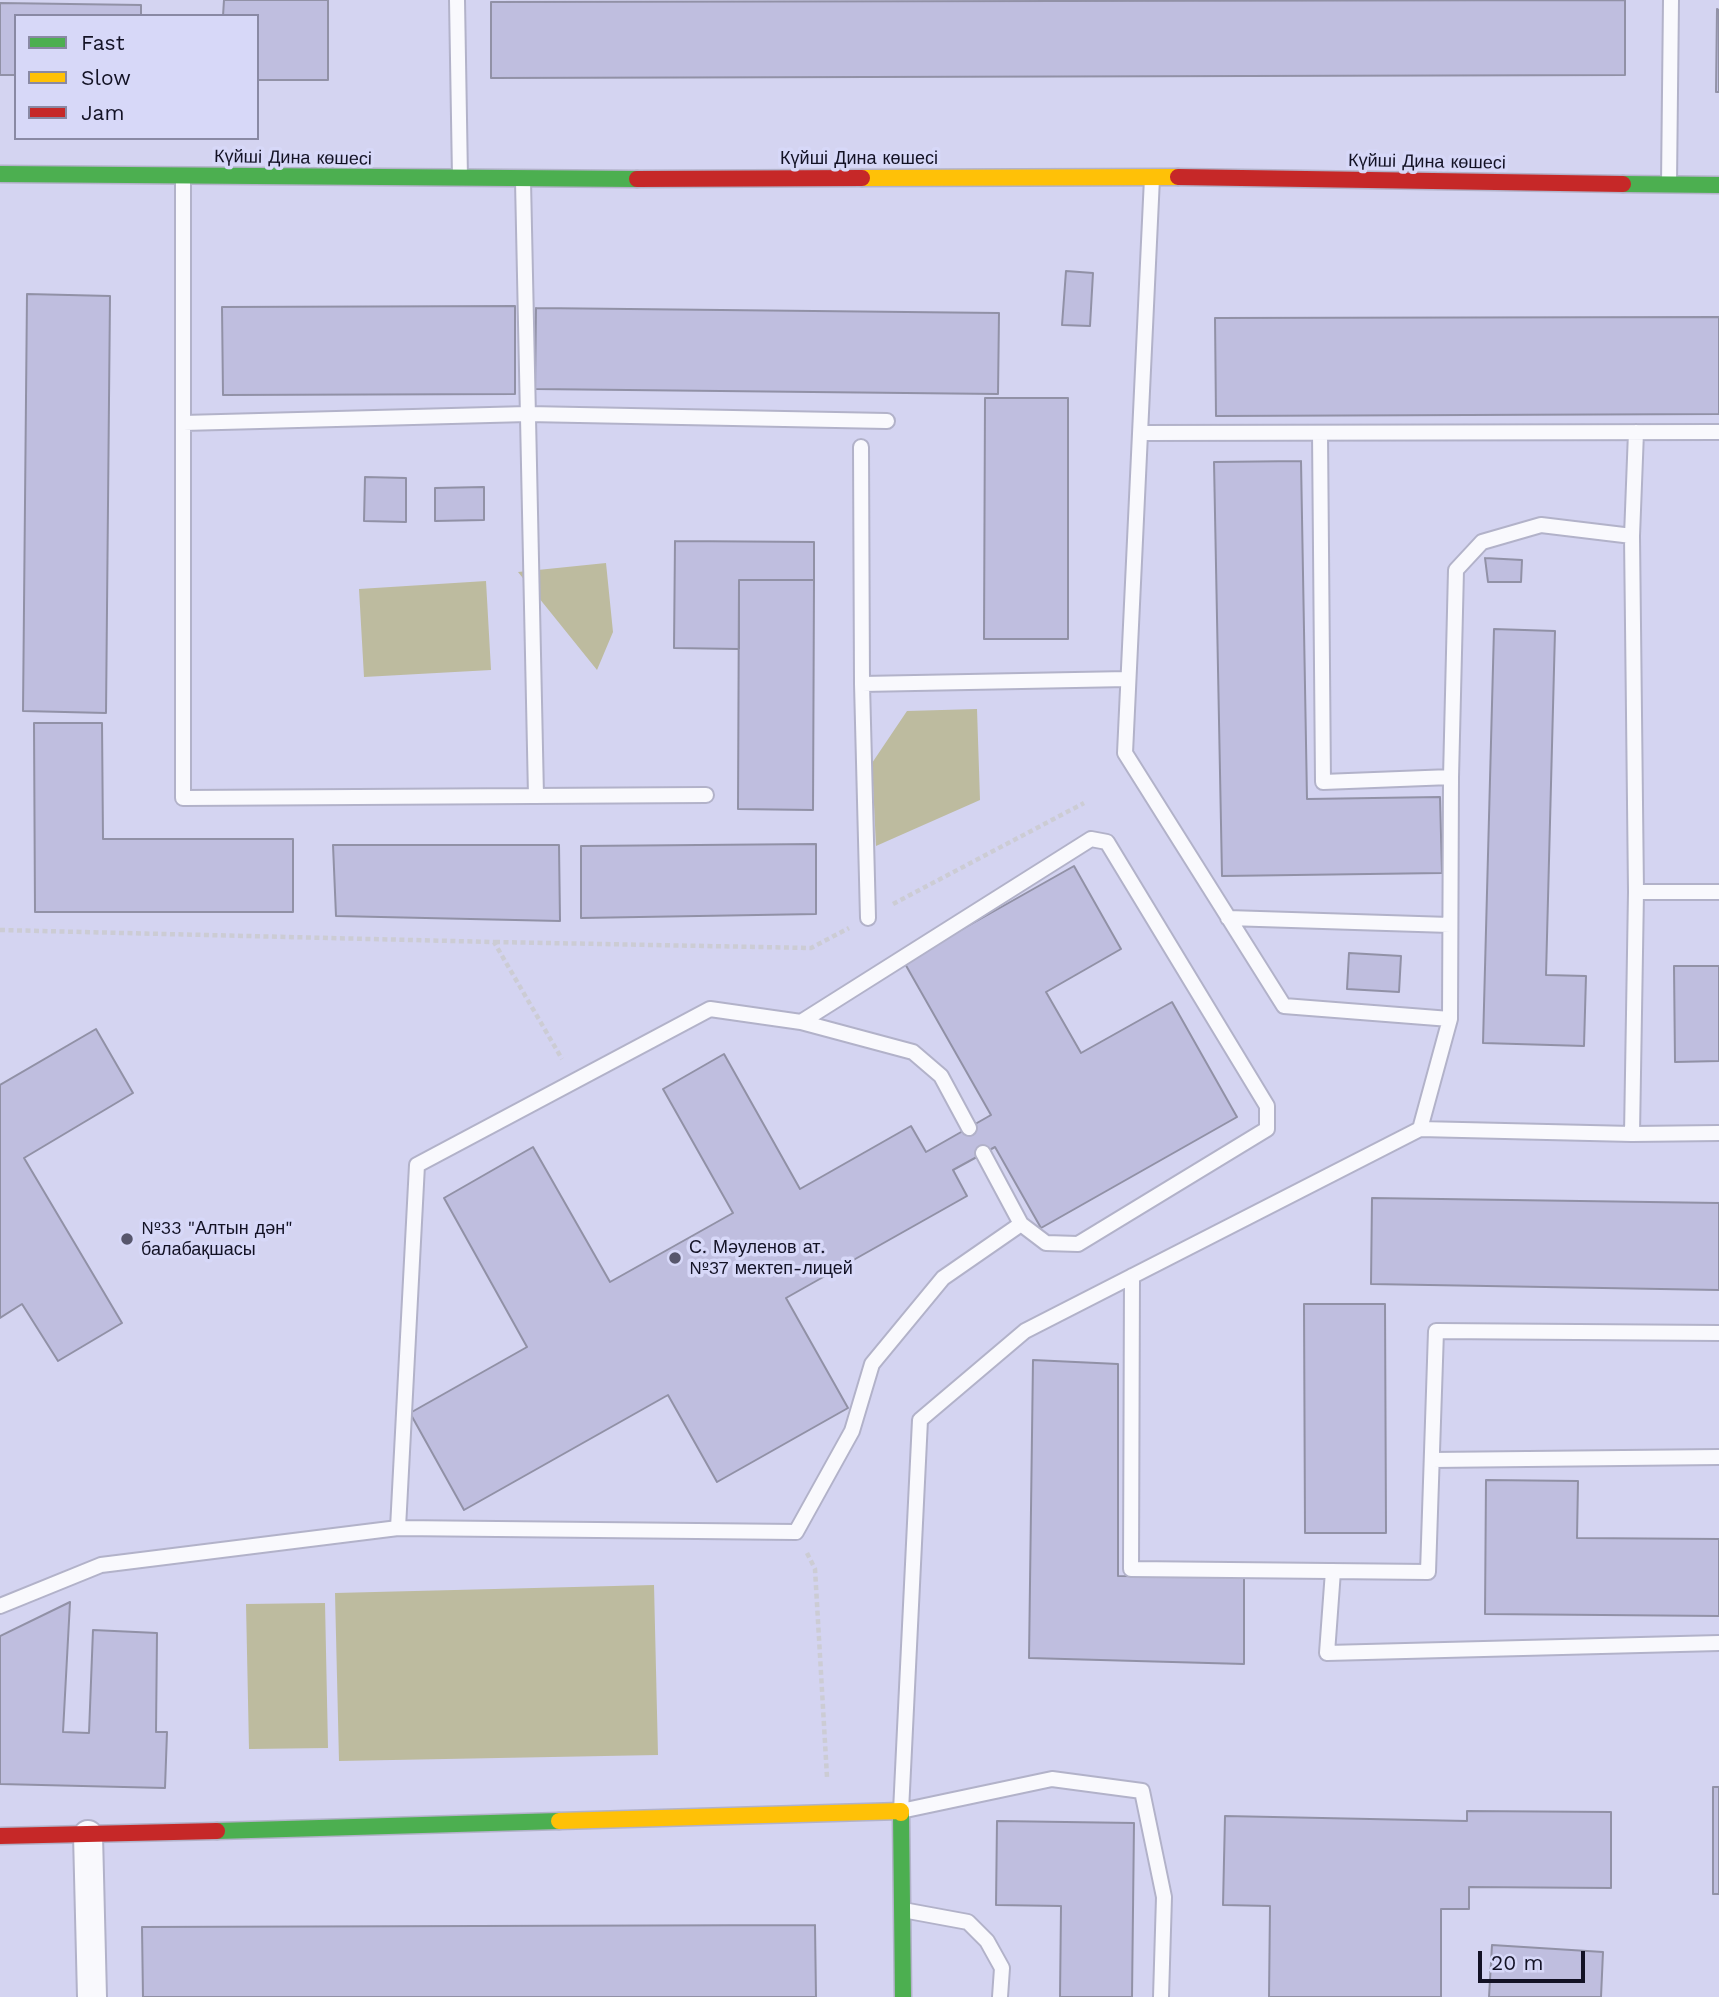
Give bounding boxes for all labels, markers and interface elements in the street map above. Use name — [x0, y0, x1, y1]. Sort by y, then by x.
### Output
legend — [14, 14, 259, 140]
text: Fast — [81, 30, 125, 55]
text: Slow — [81, 65, 131, 90]
text: Jam — [81, 100, 124, 125]
street label: Күйші Дина көшесі — [214, 146, 372, 170]
street label: Күйші Дина көшесі — [780, 148, 938, 170]
street label: Күйші Дина көшесі — [1348, 150, 1506, 174]
place label: №33 "Алтын дән" балабақшасы — [141, 1218, 293, 1260]
marker: №33 "Алтын дән" балабақшасы — [119, 1231, 135, 1247]
place label: С. Мәуленов ат. №37 мектеп-лицей — [689, 1237, 853, 1280]
marker: С. Мәуленов ат. №37 мектеп-лицей — [667, 1250, 683, 1266]
scale bar — [1481, 1938, 1588, 1982]
text: 20 m — [1491, 1950, 1543, 1975]

